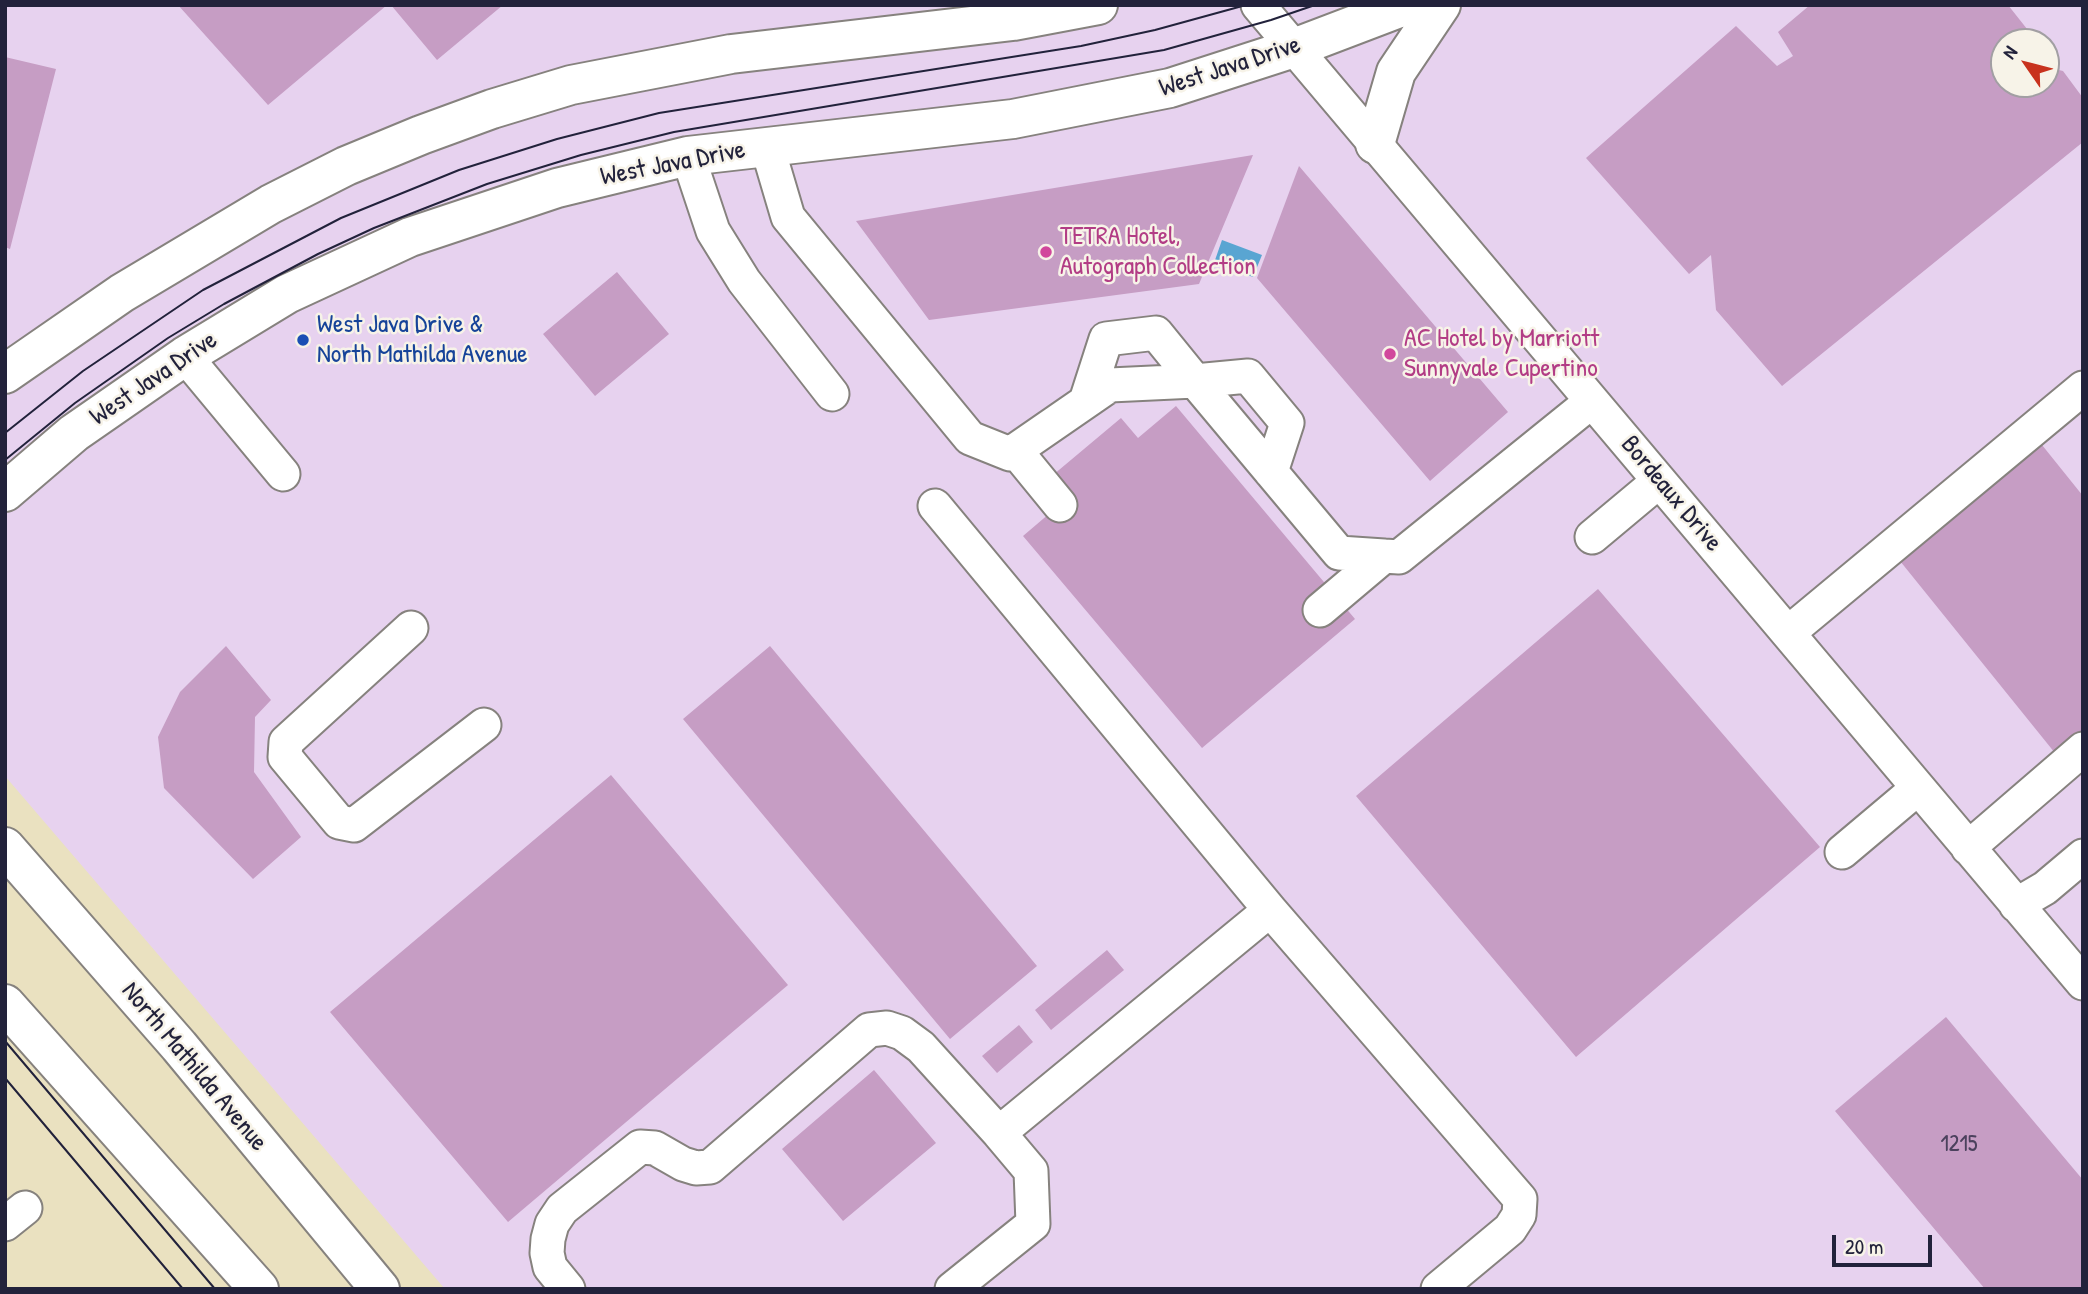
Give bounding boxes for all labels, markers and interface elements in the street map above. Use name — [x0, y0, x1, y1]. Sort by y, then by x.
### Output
north arrow — [1990, 28, 2060, 98]
street label: West Java Drive — [1155, 30, 1305, 104]
text: N — [1996, 41, 2023, 64]
street label: West Java Drive — [598, 135, 748, 193]
place label: TETRA Hotel, Autograph Collection — [1060, 221, 1256, 282]
marker: TETRA Hotel, Autograph Collection — [1038, 244, 1054, 260]
place label: West Java Drive & North Mathilda Avenue — [317, 309, 528, 370]
place label: AC Hotel by Marriott Sunnyvale Cupertino — [1404, 323, 1599, 384]
street label: West Java Drive — [85, 325, 223, 433]
marker: West Java Drive & North Mathilda Avenue — [295, 332, 311, 348]
marker: AC Hotel by Marriott Sunnyvale Cupertino — [1382, 346, 1398, 362]
street label: Bordeaux Drive — [1614, 430, 1728, 558]
street label: North Mathilda Avenue — [114, 976, 274, 1158]
house number: 1215 — [1940, 1131, 1978, 1159]
scale bar — [1836, 1220, 1936, 1264]
text: 20 m — [1845, 1232, 1883, 1261]

